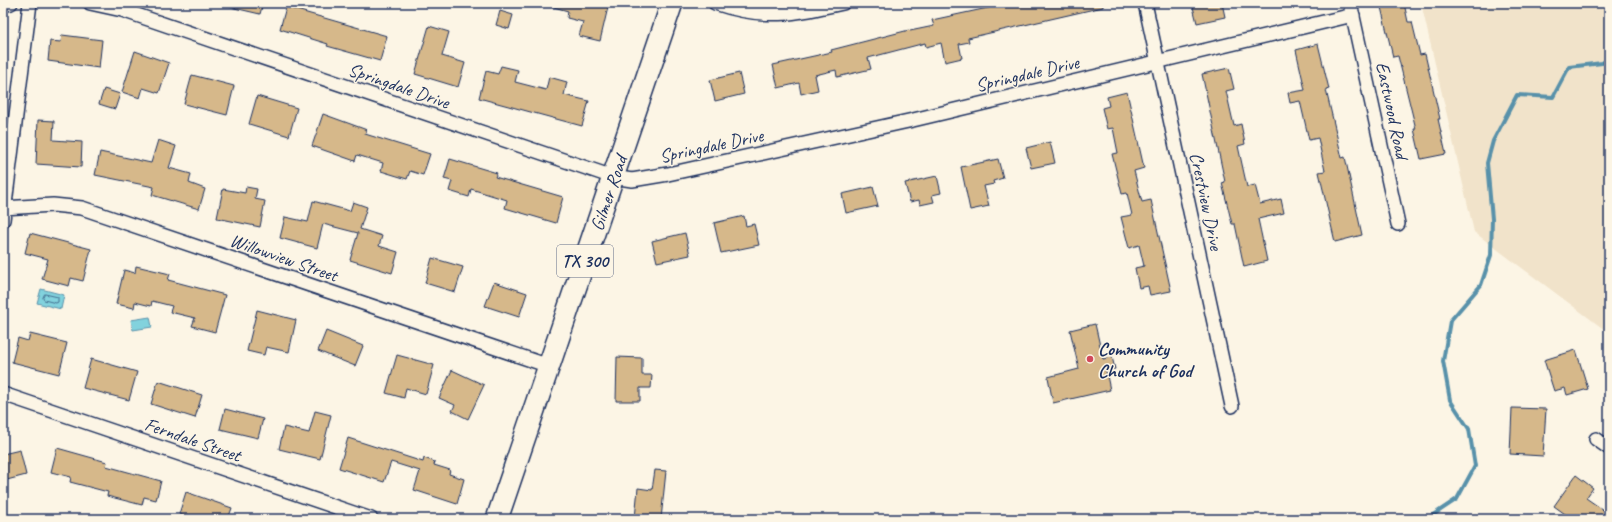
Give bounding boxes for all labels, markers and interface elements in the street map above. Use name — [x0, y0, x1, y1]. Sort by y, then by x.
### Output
street label: Springdale Drive — [973, 50, 1083, 98]
street label: Springdale Drive — [345, 57, 454, 115]
street label: Eastwood Road — [1370, 60, 1415, 164]
street label: Springdale Drive — [657, 123, 767, 169]
street label: Gilmer Road — [585, 149, 634, 234]
street label: Crestview Drive — [1184, 150, 1228, 254]
street label: Willowview Street — [227, 228, 342, 288]
road number: TX 300 — [557, 245, 613, 277]
place label: Community Church of God — [1098, 337, 1195, 383]
marker: Community Church of God — [1085, 354, 1095, 364]
street label: Ferndale Street — [141, 412, 245, 468]

